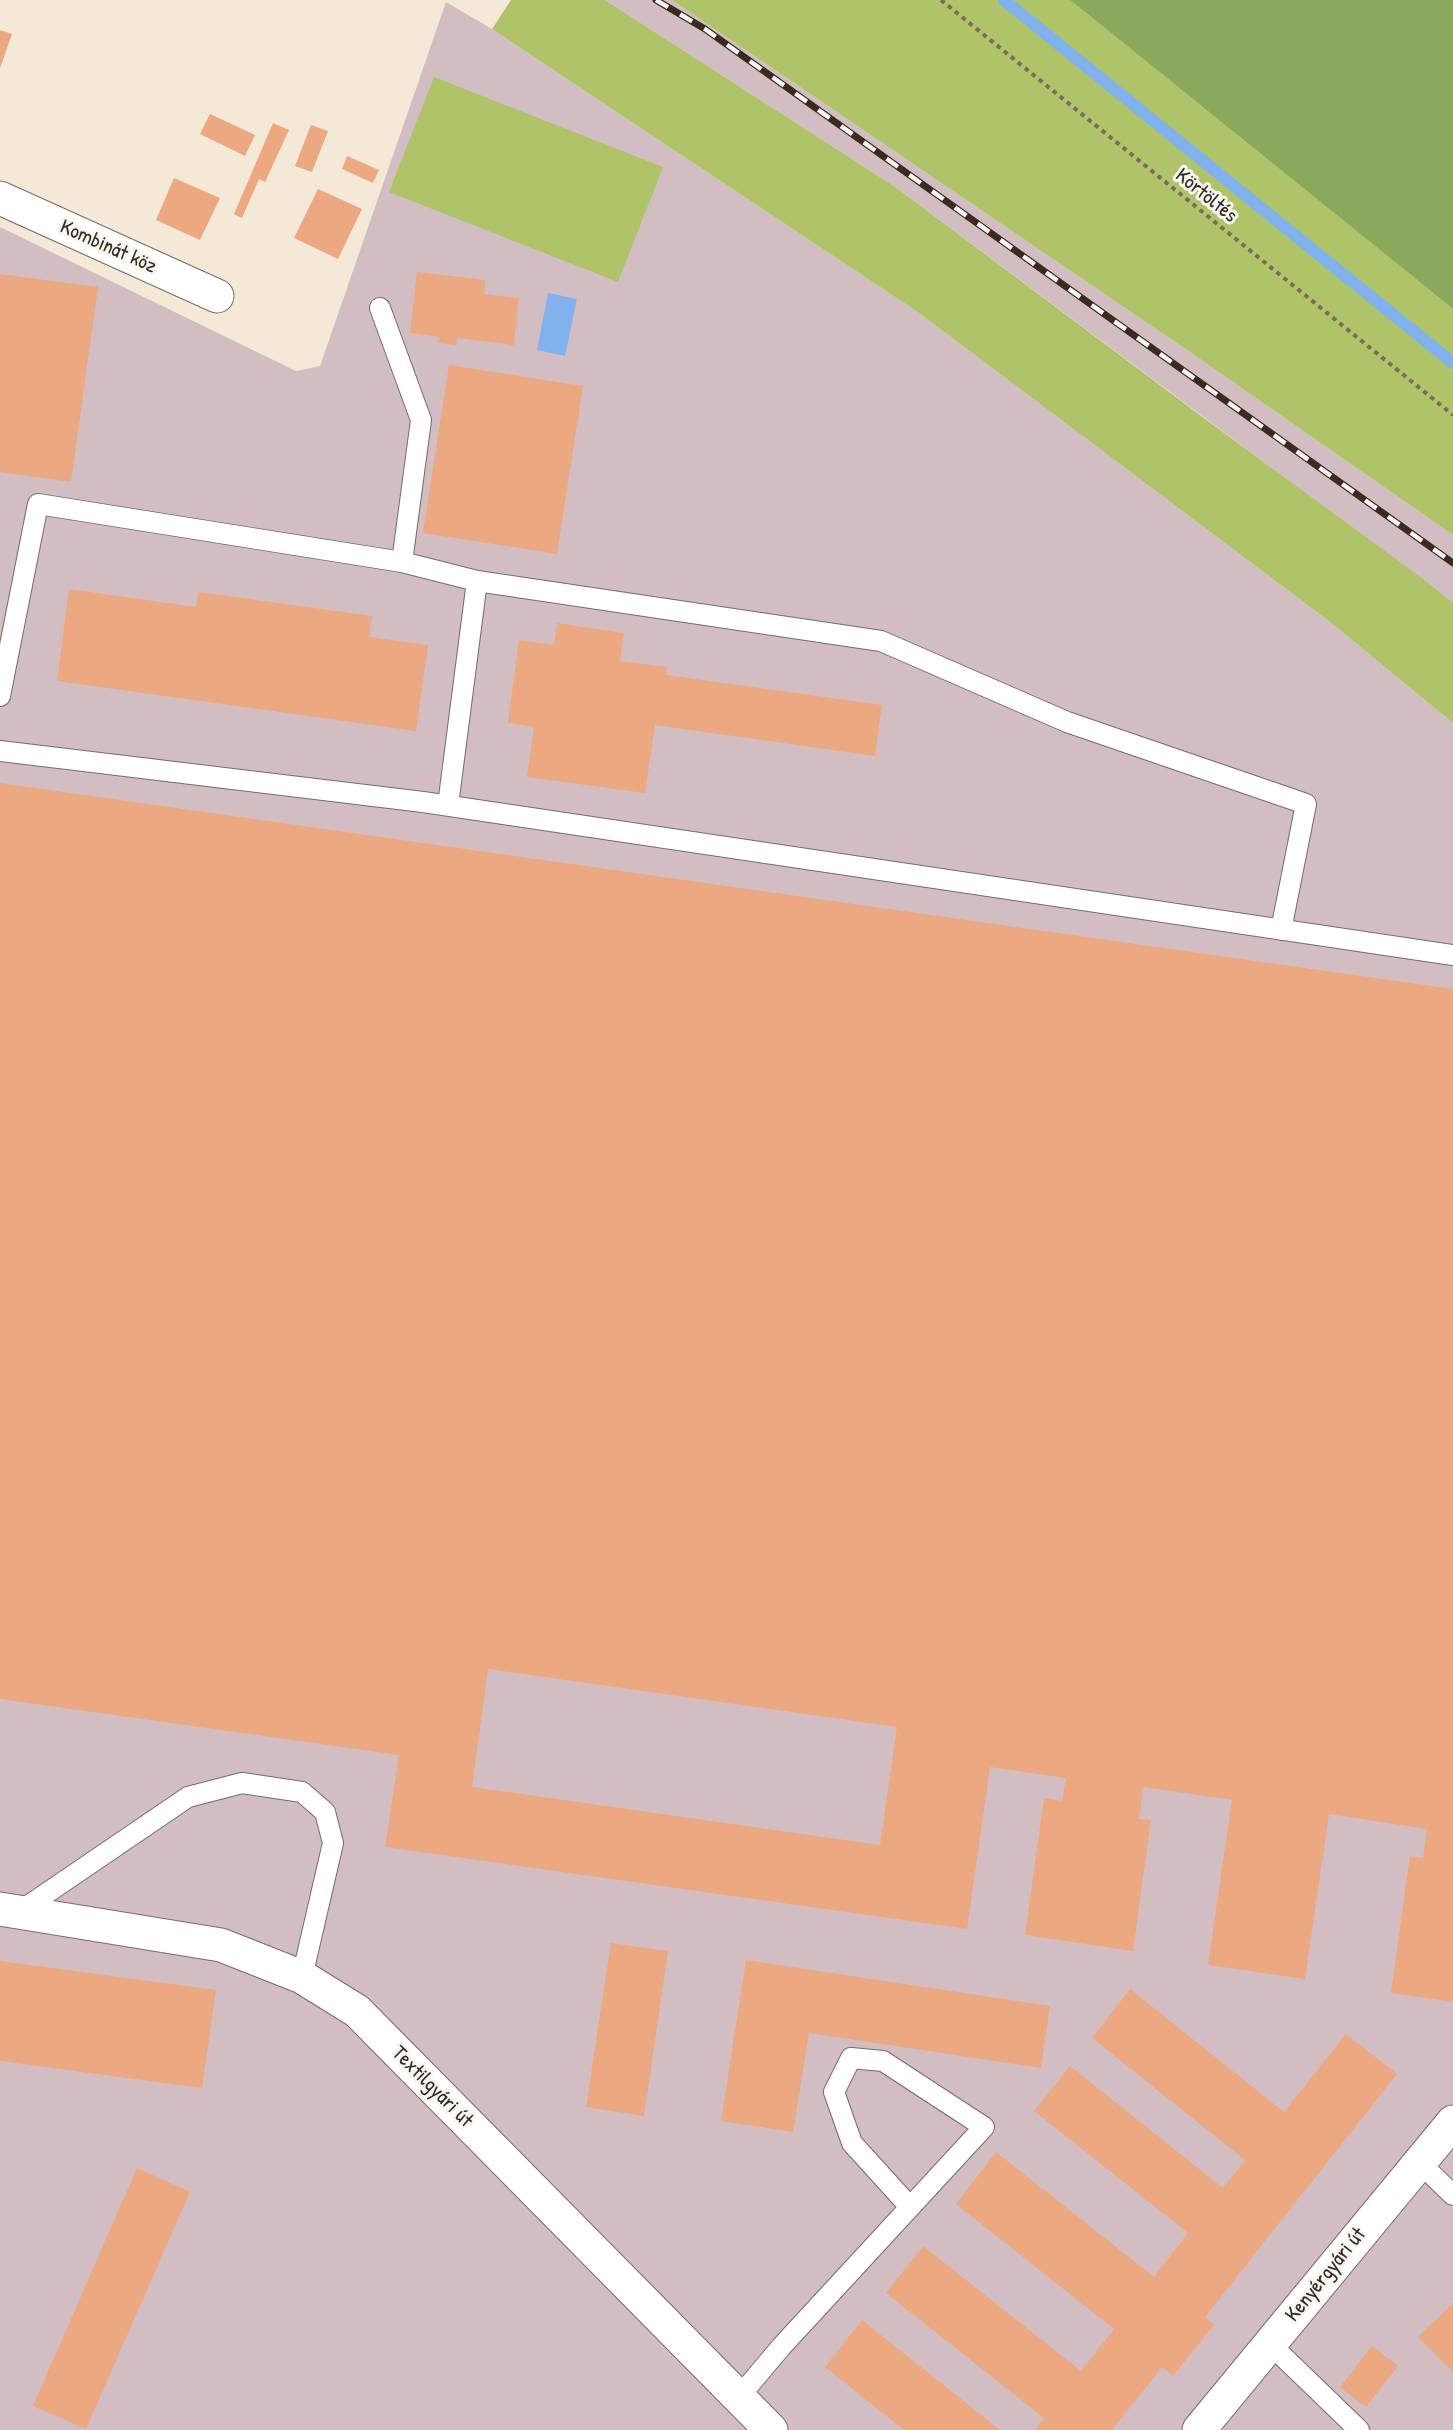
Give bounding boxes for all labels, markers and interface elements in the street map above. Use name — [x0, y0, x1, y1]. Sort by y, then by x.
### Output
street label: Körtöltés — [1170, 163, 1242, 229]
street label: Kombinát köz — [56, 215, 160, 279]
street label: Textilgyári út — [386, 2041, 478, 2133]
street label: Kenyérgyári út — [1280, 2223, 1372, 2327]

